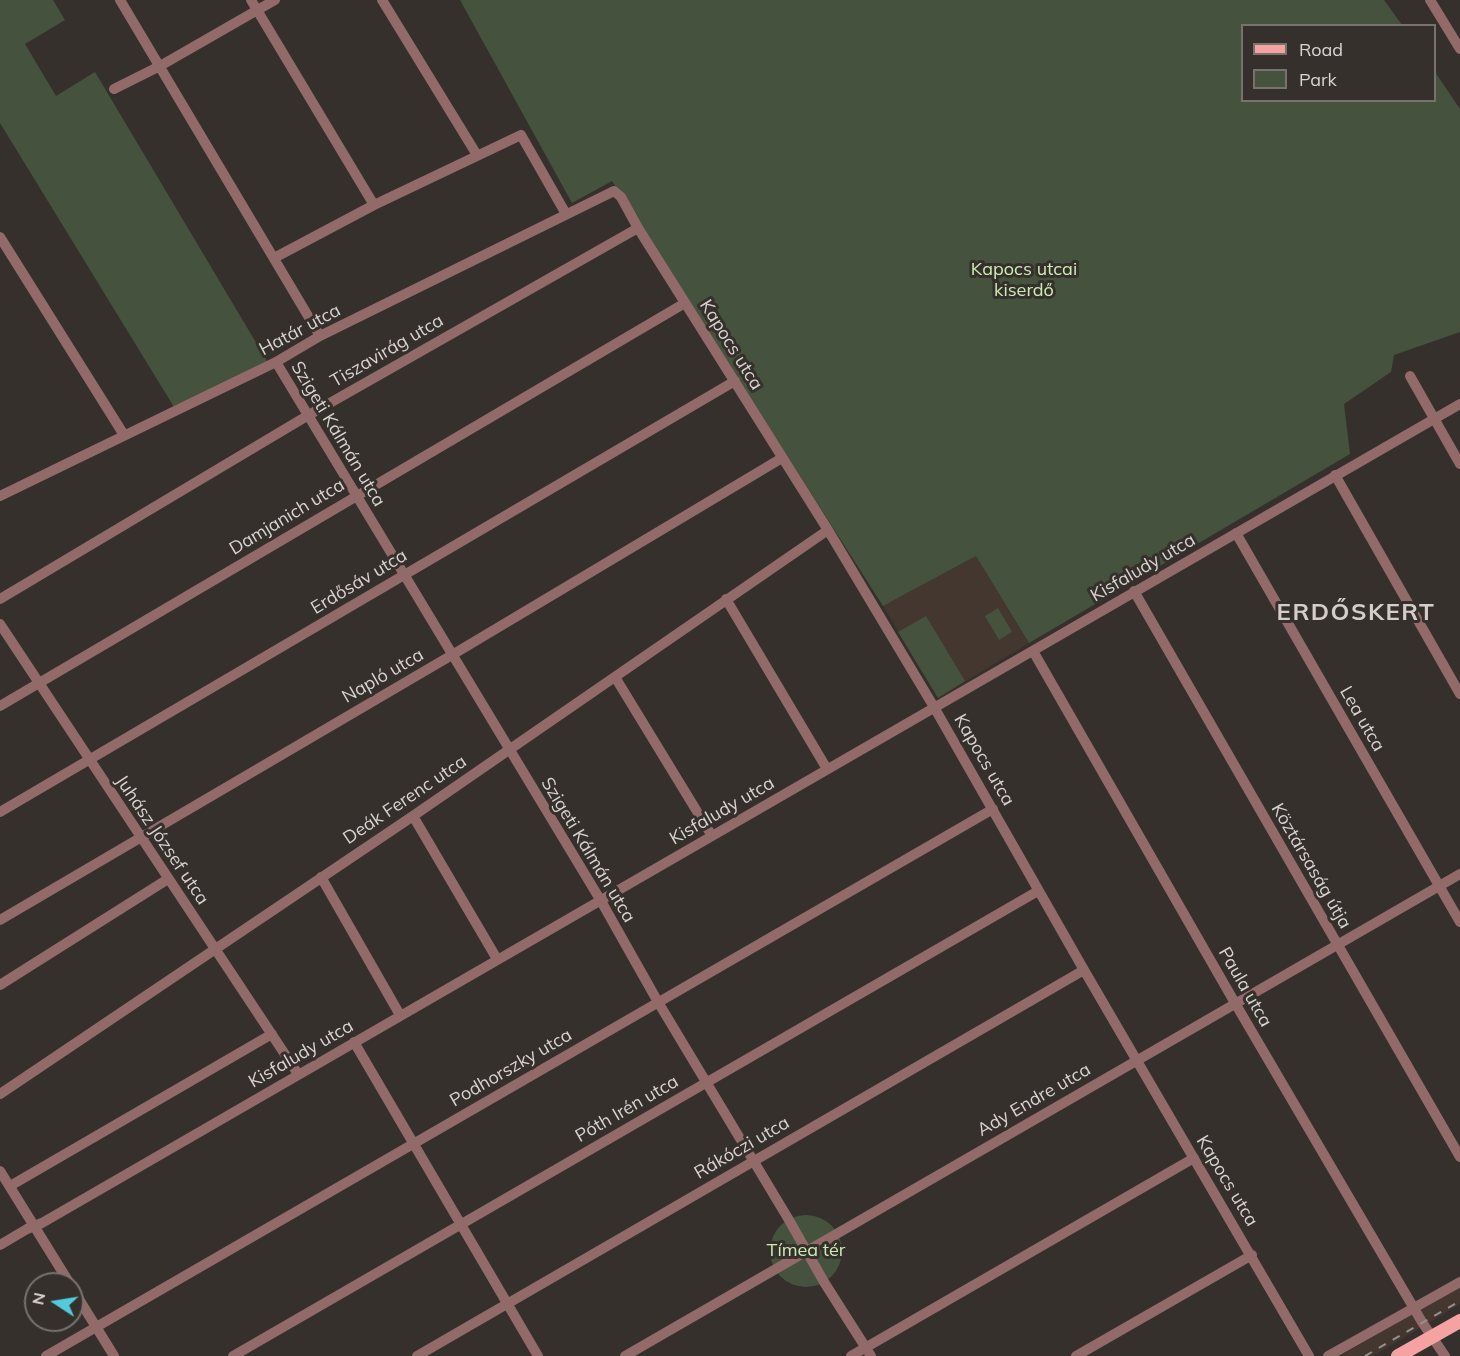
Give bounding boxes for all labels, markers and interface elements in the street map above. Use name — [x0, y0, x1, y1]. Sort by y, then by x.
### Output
legend — [1241, 24, 1436, 102]
text: Road — [1299, 38, 1343, 61]
text: Park — [1299, 68, 1337, 91]
park label: Kapocs utcai kiserdő — [971, 259, 1077, 302]
street label: Kapocs utca — [695, 296, 767, 394]
street label: Határ utca — [256, 300, 344, 360]
street label: Tiszavirág utca — [327, 310, 447, 392]
street label: Szigeti Kálmán utca — [286, 358, 390, 510]
street label: Damjanich utca — [226, 474, 348, 560]
street label: Kisfaludy utca — [1087, 529, 1199, 607]
street label: Erdősáv utca — [307, 545, 411, 619]
district label: ERDŐSKERT — [1277, 599, 1435, 627]
street label: Napló utca — [338, 644, 428, 708]
street label: Lea utca — [1335, 683, 1389, 755]
street label: Kapocs utca — [949, 710, 1019, 810]
street label: Deák Ferenc utca — [339, 751, 471, 849]
street label: Juhász József utca — [111, 771, 213, 909]
street label: Kisfaludy utca — [666, 772, 778, 850]
street label: Szigeti Kálmán utca — [536, 774, 640, 926]
street label: Köztársaság útja — [1266, 800, 1356, 932]
street label: Paula utca — [1214, 943, 1276, 1031]
street label: Kisfaludy utca — [245, 1015, 357, 1093]
street label: Podhorszky utca — [446, 1024, 576, 1112]
street label: Ady Endre utca — [973, 1059, 1095, 1141]
street label: Póth Irén utca — [572, 1071, 682, 1147]
street label: Rákóczi utca — [691, 1112, 793, 1184]
street label: Kapocs utca — [1191, 1132, 1263, 1230]
park label: Tímea tér — [767, 1240, 845, 1262]
north arrow — [24, 1272, 84, 1332]
text: N — [27, 1291, 49, 1307]

